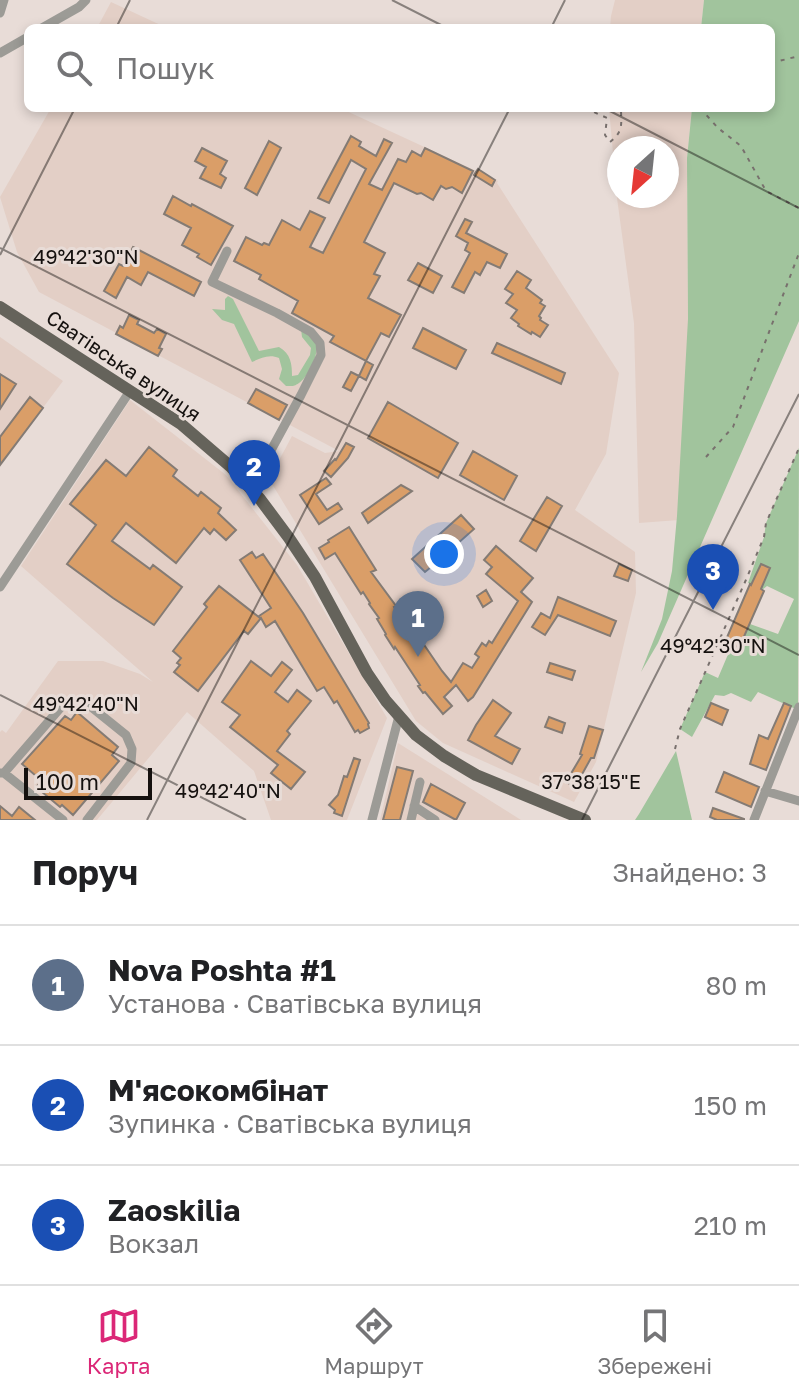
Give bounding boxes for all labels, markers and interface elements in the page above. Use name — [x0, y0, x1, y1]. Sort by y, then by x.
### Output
search box — [24, 24, 775, 112]
icon: search — [52, 46, 96, 90]
text: Пошук — [116, 50, 215, 86]
north arrow — [607, 136, 679, 208]
text: 49°42'30"N — [33, 244, 139, 268]
street label: Сватівська вулиця — [42, 304, 206, 426]
pin: 2 — [228, 440, 280, 506]
your location — [424, 534, 464, 574]
pin: 3 — [687, 544, 739, 610]
pin: 1 — [392, 591, 444, 657]
text: 49°42'30"N — [660, 633, 766, 657]
text: 49°42'40"N — [33, 691, 139, 715]
scale bar — [24, 764, 152, 800]
text: 100 m — [36, 768, 99, 795]
text: 37°38'15"E — [541, 769, 641, 793]
text: 49°42'40"N — [175, 778, 281, 802]
text: Поруч — [32, 852, 138, 892]
text: Знайдено: 3 — [612, 857, 767, 888]
text: Nova Poshta #1 — [108, 952, 336, 988]
text: 1 — [51, 970, 65, 1001]
text: 80 m — [706, 970, 767, 1001]
text: Установа · Сватівська вулиця — [108, 988, 482, 1019]
text: М'ясокомбінат — [108, 1072, 328, 1108]
text: 2 — [50, 1090, 66, 1121]
text: 150 m — [694, 1090, 767, 1121]
text: Зупинка · Сватівська вулиця — [108, 1108, 472, 1139]
text: Zaoskilia — [108, 1192, 240, 1228]
text: 3 — [50, 1210, 66, 1241]
text: 210 m — [694, 1210, 767, 1241]
text: Вокзал — [108, 1228, 199, 1259]
tab: Карта — [87, 1304, 151, 1379]
tab: Маршрут — [324, 1304, 424, 1379]
tab: Збережені — [597, 1304, 712, 1379]

